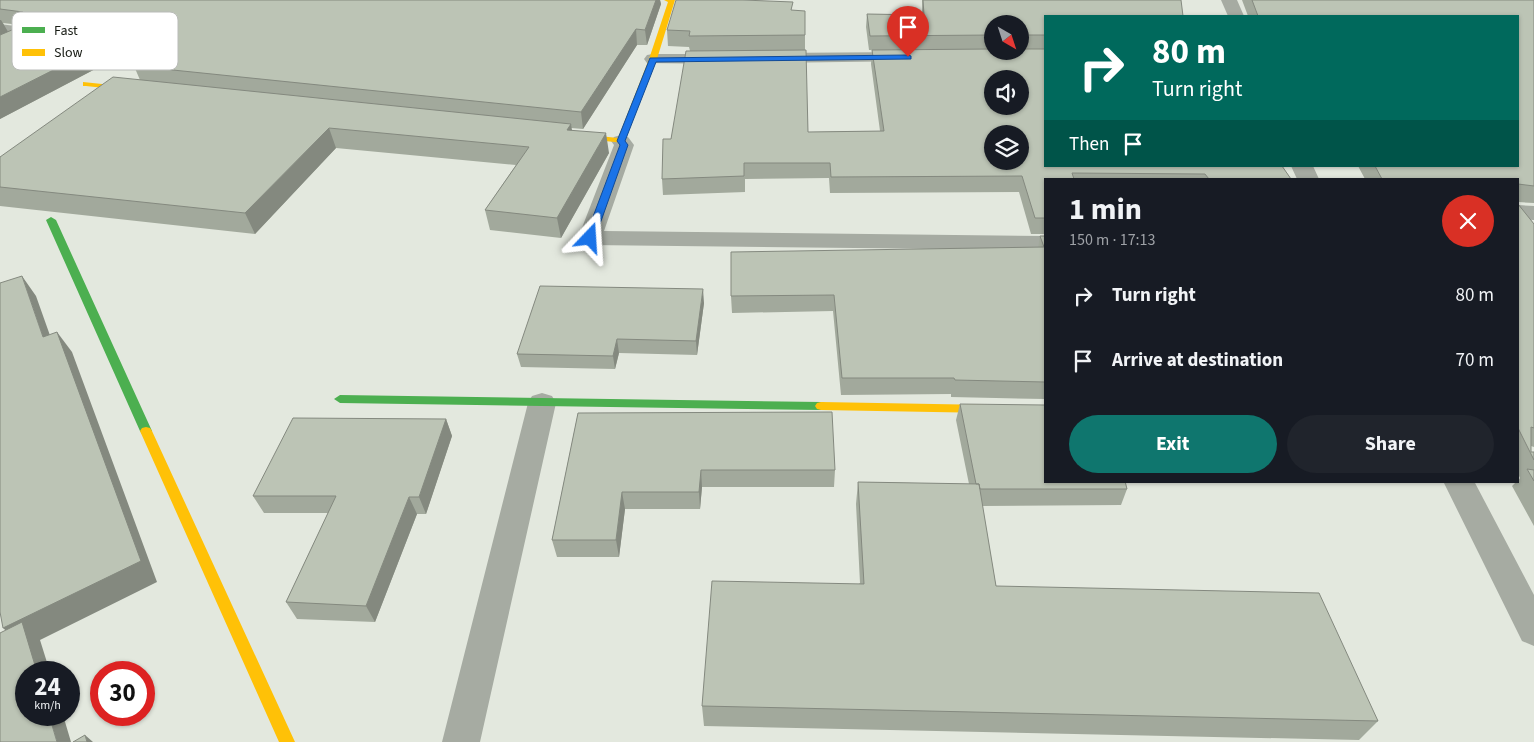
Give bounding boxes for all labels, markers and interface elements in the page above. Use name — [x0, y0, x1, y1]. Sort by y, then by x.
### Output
pin — [887, 6, 929, 57]
legend — [12, 12, 178, 70]
icon: arrive — [894, 13, 922, 41]
north arrow — [984, 15, 1029, 60]
map controls — [984, 15, 1029, 170]
text: Fast — [54, 21, 78, 41]
text: 80 m — [1152, 27, 1226, 77]
icon: right — [1069, 35, 1134, 100]
text: Slow — [54, 43, 83, 63]
button: sound — [984, 70, 1029, 115]
text: Turn right — [1152, 73, 1242, 105]
button: layers — [984, 125, 1029, 170]
icon: arrive — [1119, 130, 1147, 158]
text: Then — [1069, 131, 1109, 158]
text: 1 min — [1069, 188, 1142, 231]
button: close — [1442, 195, 1494, 247]
position arrow — [563, 211, 615, 263]
text: 150 m · 17:13 — [1069, 229, 1156, 251]
icon: right — [1069, 282, 1097, 310]
text: Turn right — [1112, 282, 1196, 309]
text: 80 m — [1456, 282, 1494, 309]
icon: arrive — [1069, 347, 1097, 375]
text: Arrive at destination — [1112, 347, 1283, 374]
text: 70 m — [1456, 347, 1494, 374]
button: Exit — [1069, 415, 1277, 473]
button: Share — [1287, 415, 1494, 473]
speed limit sign: 30 — [90, 661, 155, 726]
text: 24 — [34, 669, 61, 705]
text: km/h — [34, 697, 61, 714]

